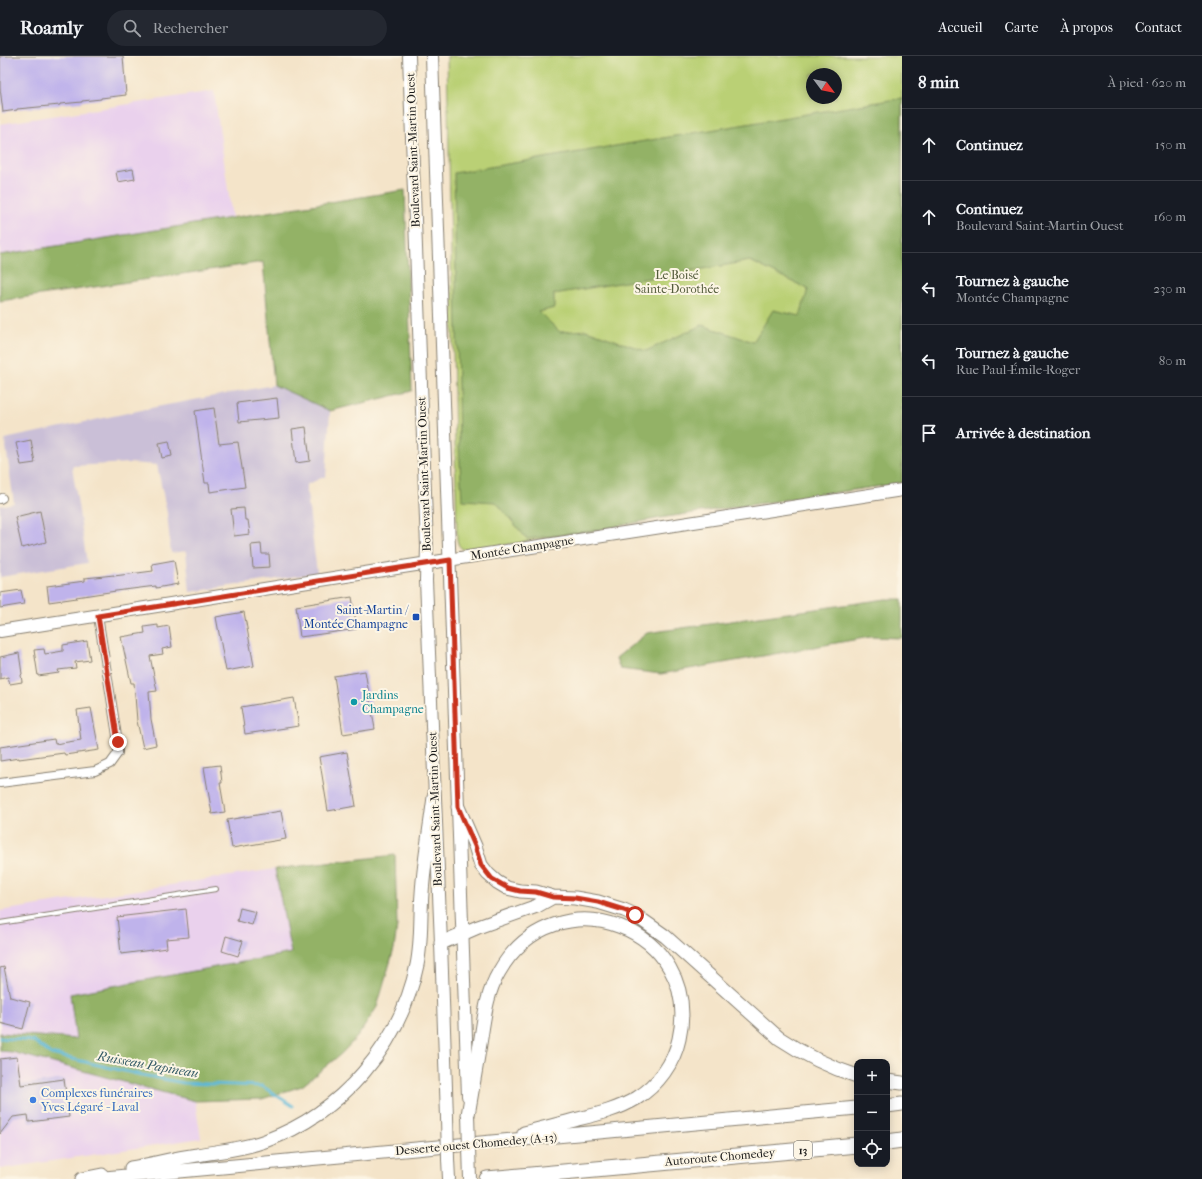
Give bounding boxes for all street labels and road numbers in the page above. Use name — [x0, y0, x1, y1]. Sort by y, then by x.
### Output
street label: Boulevard Saint-Martin Ouest — [403, 72, 423, 228]
street label: Boulevard Saint-Martin Ouest — [414, 396, 434, 552]
street label: Montée Champagne — [469, 533, 575, 563]
street label: Boulevard Saint-Martin Ouest — [425, 731, 445, 887]
street label: Desserte ouest Chomedey (A-13) — [394, 1130, 558, 1158]
road number: 13 — [794, 1141, 812, 1159]
street label: Autoroute Chomedey — [663, 1145, 776, 1169]

